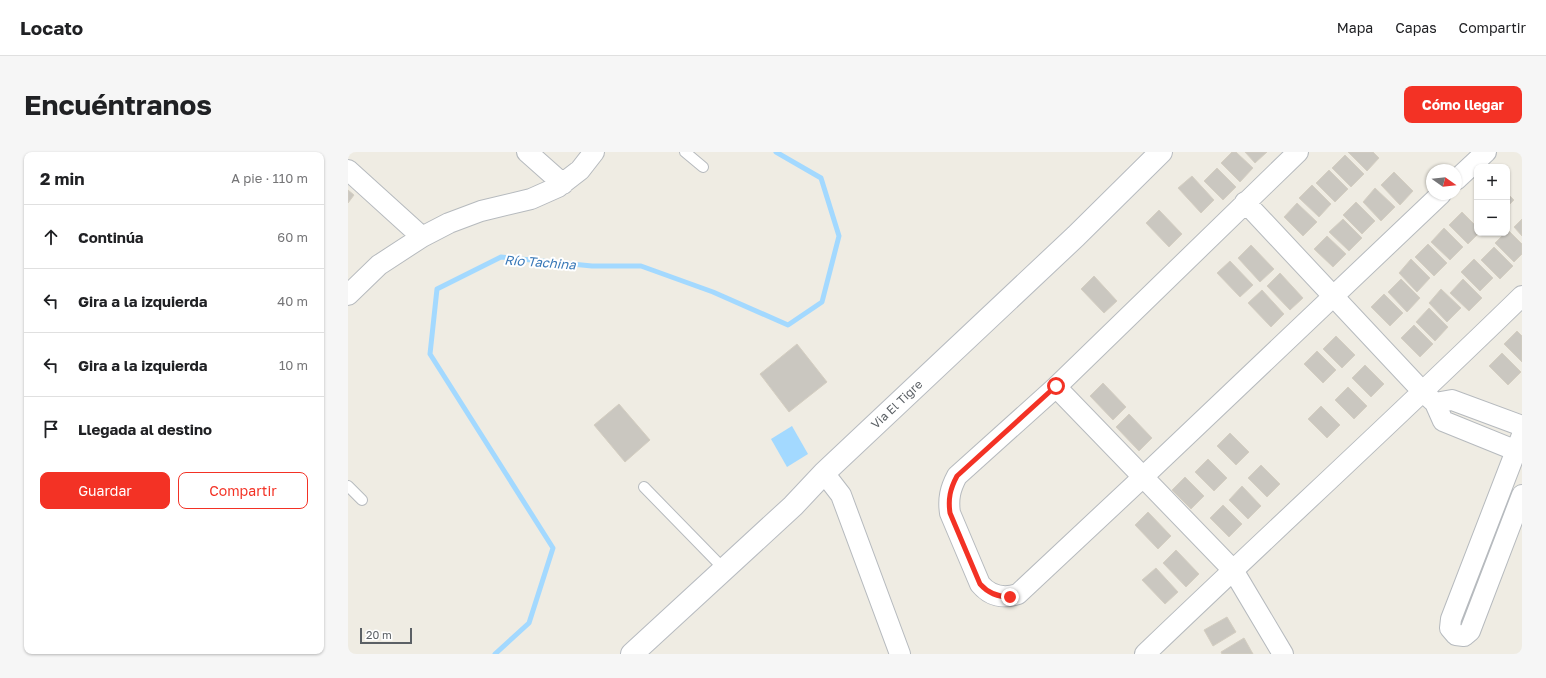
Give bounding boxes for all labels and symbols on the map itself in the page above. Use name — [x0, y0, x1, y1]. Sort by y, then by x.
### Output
north arrow — [1426, 164, 1462, 200]
water label: Río Tachina — [504, 252, 577, 273]
street label: Via El Tigre — [868, 376, 925, 432]
route start — [1047, 377, 1065, 395]
route end — [1001, 588, 1019, 606]
scale bar — [360, 626, 412, 645]

